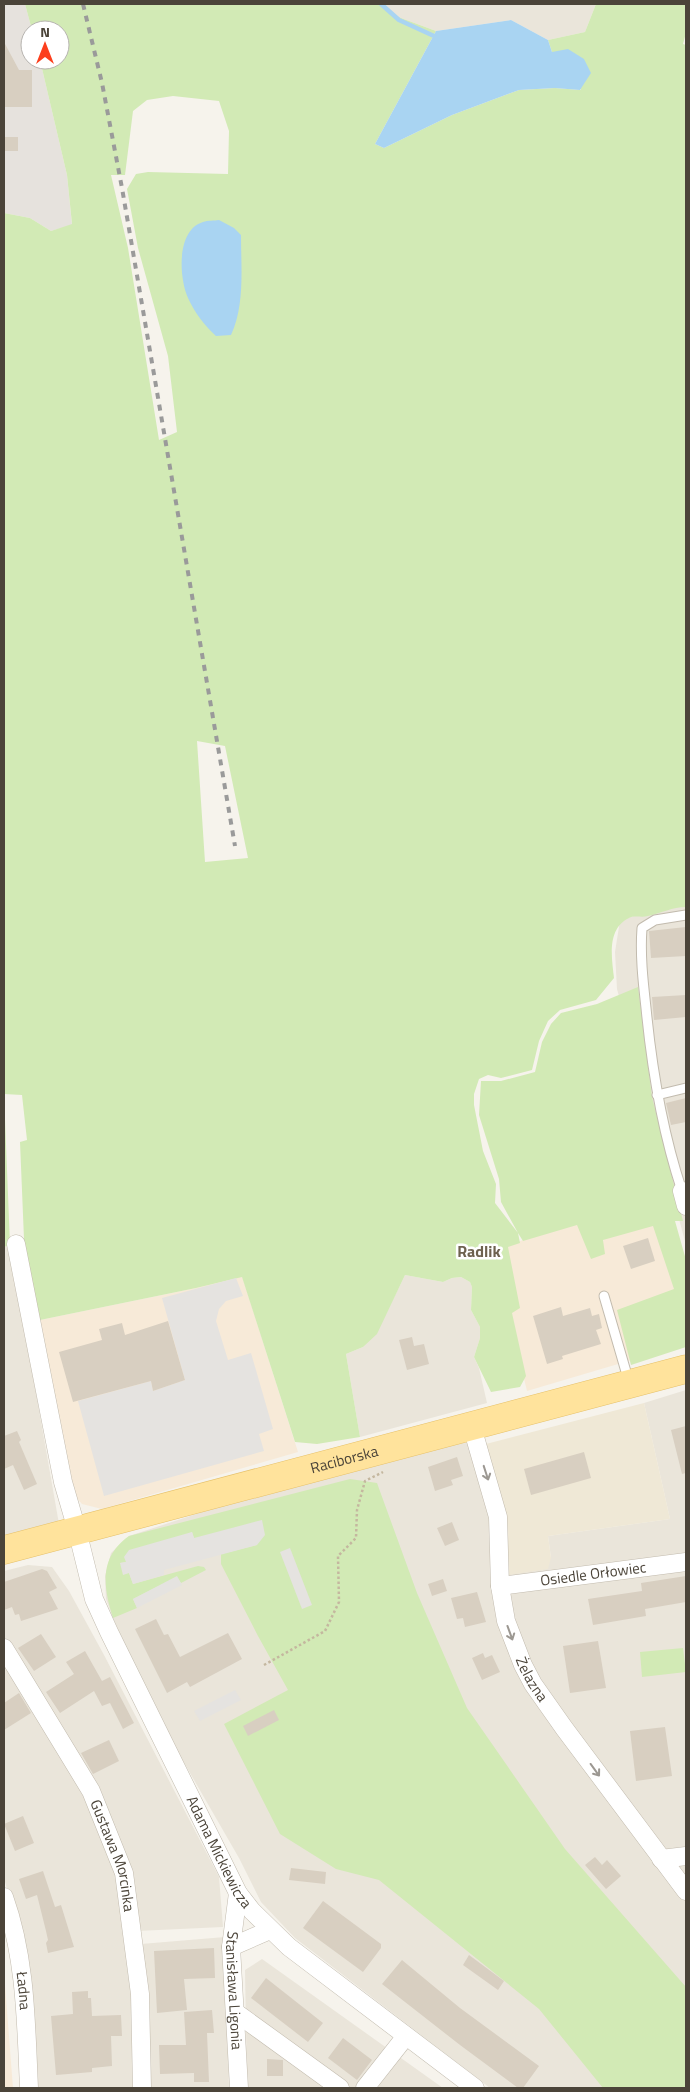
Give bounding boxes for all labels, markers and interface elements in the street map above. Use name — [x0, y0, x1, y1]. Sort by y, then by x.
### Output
north arrow — [20, 20, 70, 70]
text: N — [40, 21, 50, 42]
district label: Radlik — [457, 1239, 501, 1263]
street label: Raciborska — [308, 1439, 381, 1479]
one-way arrow — [482, 1465, 491, 1481]
street label: Osiedle Orłowiec — [539, 1555, 647, 1592]
one-way arrow — [506, 1625, 515, 1640]
street label: Żelazna — [510, 1653, 554, 1707]
one-way arrow — [590, 1763, 600, 1777]
street label: Adama Mickiewicza — [181, 1792, 258, 1913]
street label: Gustawa Morcinka — [85, 1796, 141, 1913]
street label: Stanisława Ligonia — [220, 1930, 249, 2051]
street label: Ładna — [10, 1969, 37, 2011]

